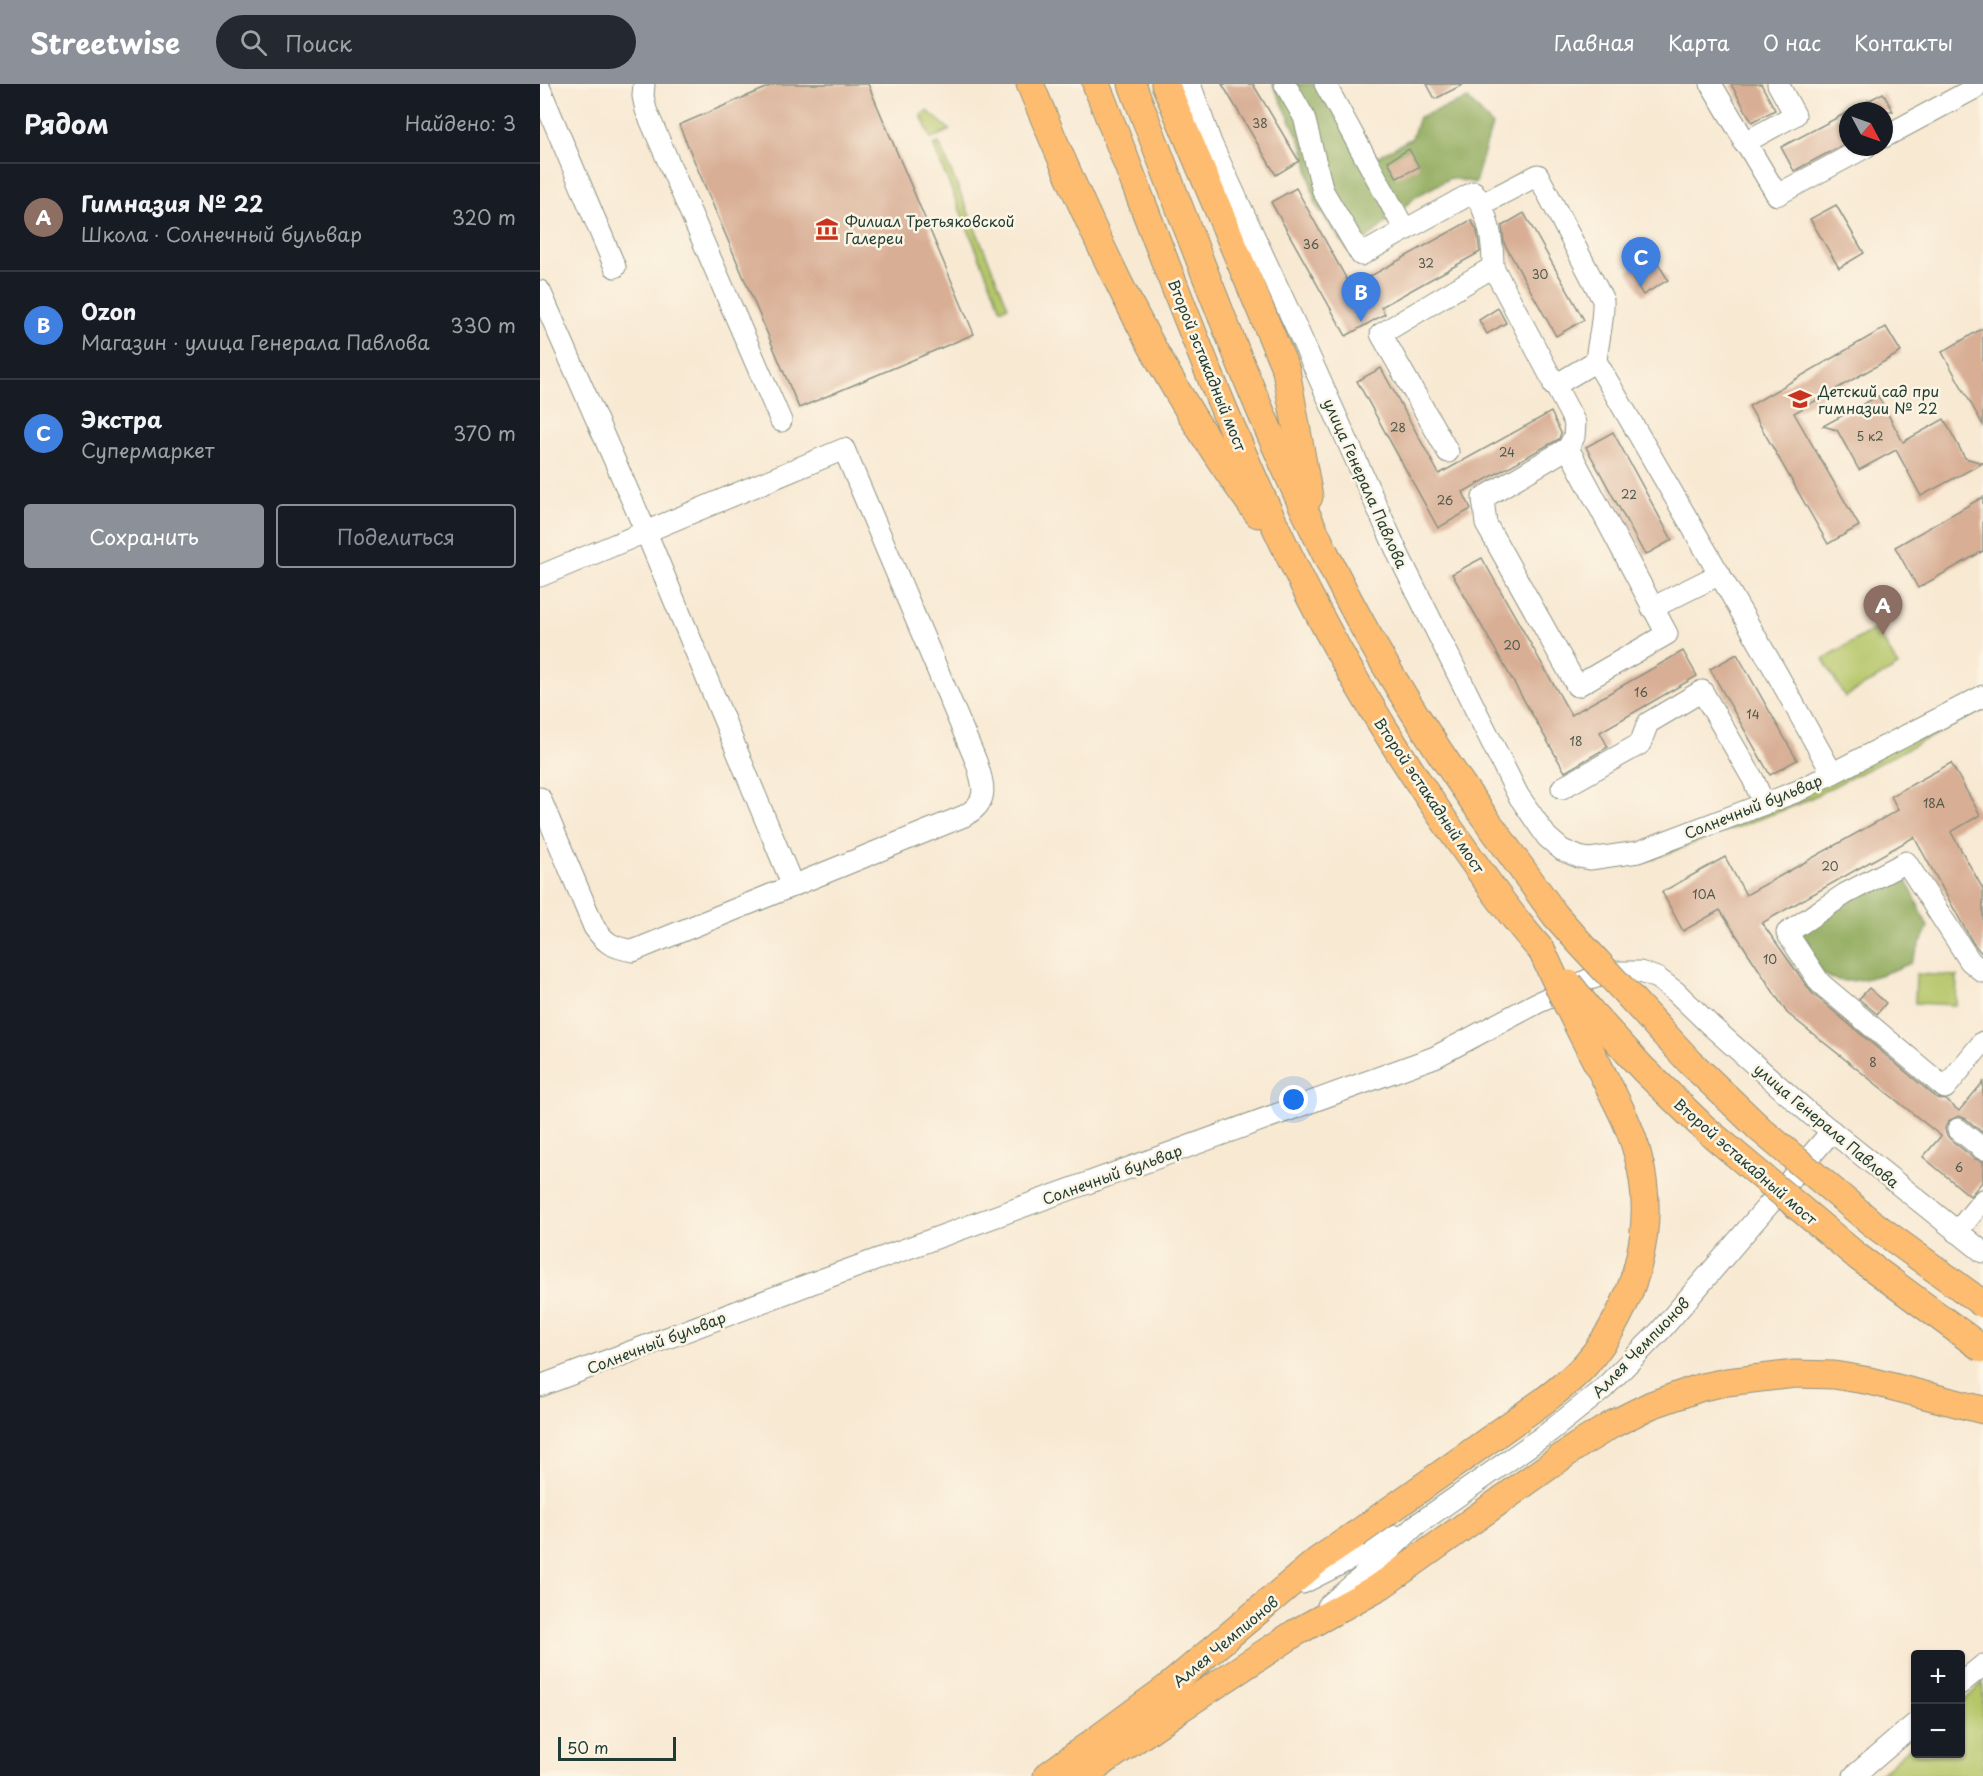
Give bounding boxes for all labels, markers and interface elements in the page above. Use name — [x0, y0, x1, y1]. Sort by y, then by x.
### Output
search box — [216, 15, 636, 69]
text: Streetwise — [30, 21, 180, 64]
icon: search — [237, 26, 270, 59]
text: Поиск — [285, 26, 352, 59]
text: Главная — [1554, 26, 1635, 58]
text: Карта — [1668, 26, 1730, 58]
text: О нас — [1763, 26, 1821, 58]
text: Контакты — [1854, 26, 1953, 58]
north arrow — [1839, 102, 1893, 156]
text: Рядом — [24, 104, 109, 143]
text: Найдено: 3 — [405, 108, 516, 138]
house number: 38 — [1252, 114, 1268, 132]
text: Гимназия № 22 — [81, 186, 263, 219]
text: A — [36, 202, 51, 232]
text: 320 m — [452, 202, 516, 232]
place label: Филиал Третьяковской Галереи — [845, 209, 1015, 249]
museum icon: Филиал Третьяковской Галереи — [814, 216, 840, 242]
text: Школа · Солнечный бульвар — [81, 219, 362, 249]
house number: 36 — [1303, 235, 1319, 253]
pin: C — [1622, 238, 1660, 287]
house number: 32 — [1418, 254, 1434, 272]
house number: 30 — [1532, 265, 1549, 283]
pin: B — [1342, 272, 1380, 322]
street label: Второй эстакадный мост — [1163, 276, 1253, 455]
text: Ozon — [81, 294, 136, 327]
text: B — [37, 310, 50, 340]
text: 330 m — [450, 310, 516, 340]
text: Магазин · улица Генерала Павлова — [81, 327, 430, 357]
place label: Детский сад при гимназии № 22 — [1817, 379, 1939, 419]
school or university icon: Детский сад при гимназии № 22 — [1787, 386, 1813, 412]
street label: улица Генерала Павлова — [1318, 394, 1414, 572]
text: Экстра — [81, 402, 162, 435]
text: C — [36, 418, 51, 448]
text: 370 m — [453, 418, 516, 448]
house number: 28 — [1390, 418, 1406, 436]
house number: 5 к2 — [1856, 427, 1884, 445]
text: Супермаркет — [81, 435, 214, 465]
house number: 24 — [1499, 443, 1515, 461]
house number: 22 — [1621, 485, 1637, 503]
house number: 26 — [1437, 491, 1453, 509]
button: Сохранить — [24, 504, 264, 568]
button: Поделиться — [276, 504, 516, 568]
pin: A — [1864, 586, 1902, 635]
house number: 20 — [1503, 636, 1521, 654]
house number: 16 — [1634, 683, 1648, 701]
house number: 14 — [1746, 705, 1760, 723]
street label: Второй эстакадный мост — [1369, 712, 1491, 878]
house number: 18 — [1570, 732, 1582, 750]
street label: Солнечный бульвар — [1680, 768, 1826, 844]
house number: 18А — [1923, 794, 1945, 812]
house number: 20 — [1821, 857, 1839, 875]
house number: 10А — [1692, 885, 1716, 903]
house number: 10 — [1763, 950, 1777, 968]
house number: 8 — [1869, 1053, 1877, 1071]
street label: улица Генерала Павлова — [1749, 1057, 1905, 1193]
your location — [1279, 1085, 1308, 1114]
street label: Второй эстакадный мост — [1669, 1092, 1823, 1230]
street label: Солнечный бульвар — [1039, 1138, 1185, 1210]
house number: 6 — [1955, 1158, 1963, 1176]
street label: Аллея Чемпионов — [1586, 1291, 1694, 1402]
street label: Солнечный бульвар — [583, 1305, 729, 1379]
street label: Аллея Чемпионов — [1167, 1590, 1283, 1692]
map controls — [1911, 1650, 1965, 1758]
button: + — [1911, 1650, 1965, 1704]
button: − — [1911, 1704, 1965, 1758]
scale bar — [558, 1734, 676, 1762]
text: 50 m — [567, 1735, 608, 1759]

